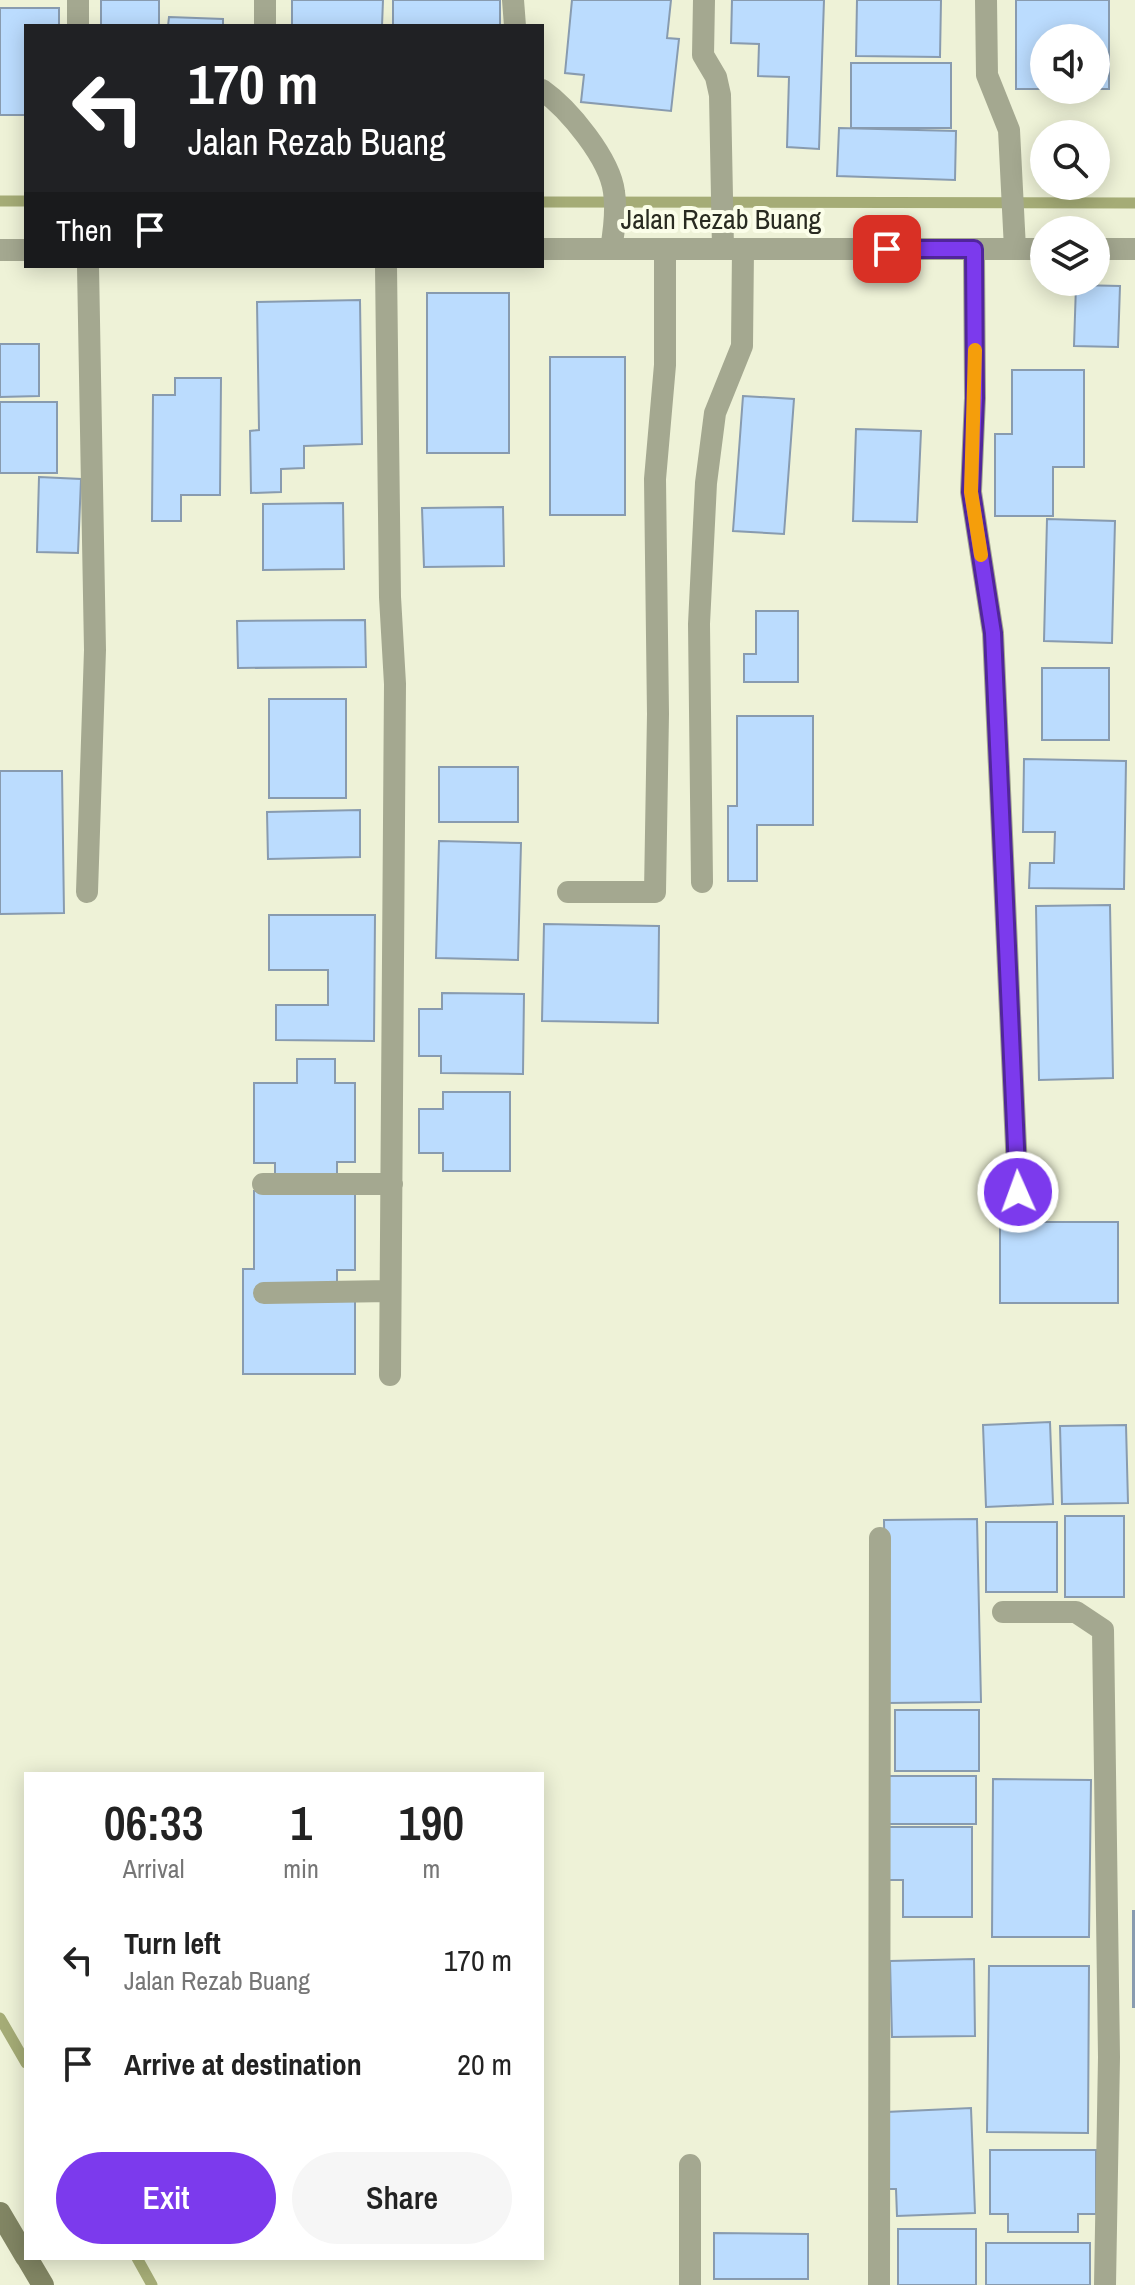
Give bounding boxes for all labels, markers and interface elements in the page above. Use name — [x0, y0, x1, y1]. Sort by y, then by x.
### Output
map controls — [1030, 24, 1110, 296]
button: sound — [1030, 24, 1110, 104]
text: 170 m — [188, 46, 318, 121]
icon: left — [56, 56, 160, 160]
text: Jalan Rezab Buang — [188, 118, 446, 166]
button: search — [1030, 120, 1110, 200]
street label: Jalan Rezab Buang — [621, 200, 821, 238]
icon: arrive — [128, 208, 172, 252]
text: Then — [56, 210, 112, 250]
pin — [853, 215, 921, 283]
button: layers — [1030, 216, 1110, 296]
icon: arrive — [865, 227, 909, 271]
position arrow — [976, 1150, 1060, 1234]
text: 06:33 — [104, 1790, 204, 1855]
text: 1 — [290, 1790, 312, 1855]
text: 190 — [399, 1790, 464, 1855]
text: Arrival — [123, 1851, 184, 1886]
text: min — [283, 1851, 319, 1886]
text: m — [423, 1851, 440, 1886]
text: Turn left — [124, 1923, 221, 1963]
icon: left — [56, 1938, 100, 1982]
text: 170 m — [444, 1940, 512, 1980]
text: Jalan Rezab Buang — [124, 1963, 310, 1998]
icon: arrive — [56, 2042, 100, 2086]
text: Arrive at destination — [124, 2044, 362, 2084]
text: 20 m — [457, 2044, 512, 2084]
button: Exit — [56, 2152, 276, 2244]
button: Share — [292, 2152, 512, 2244]

